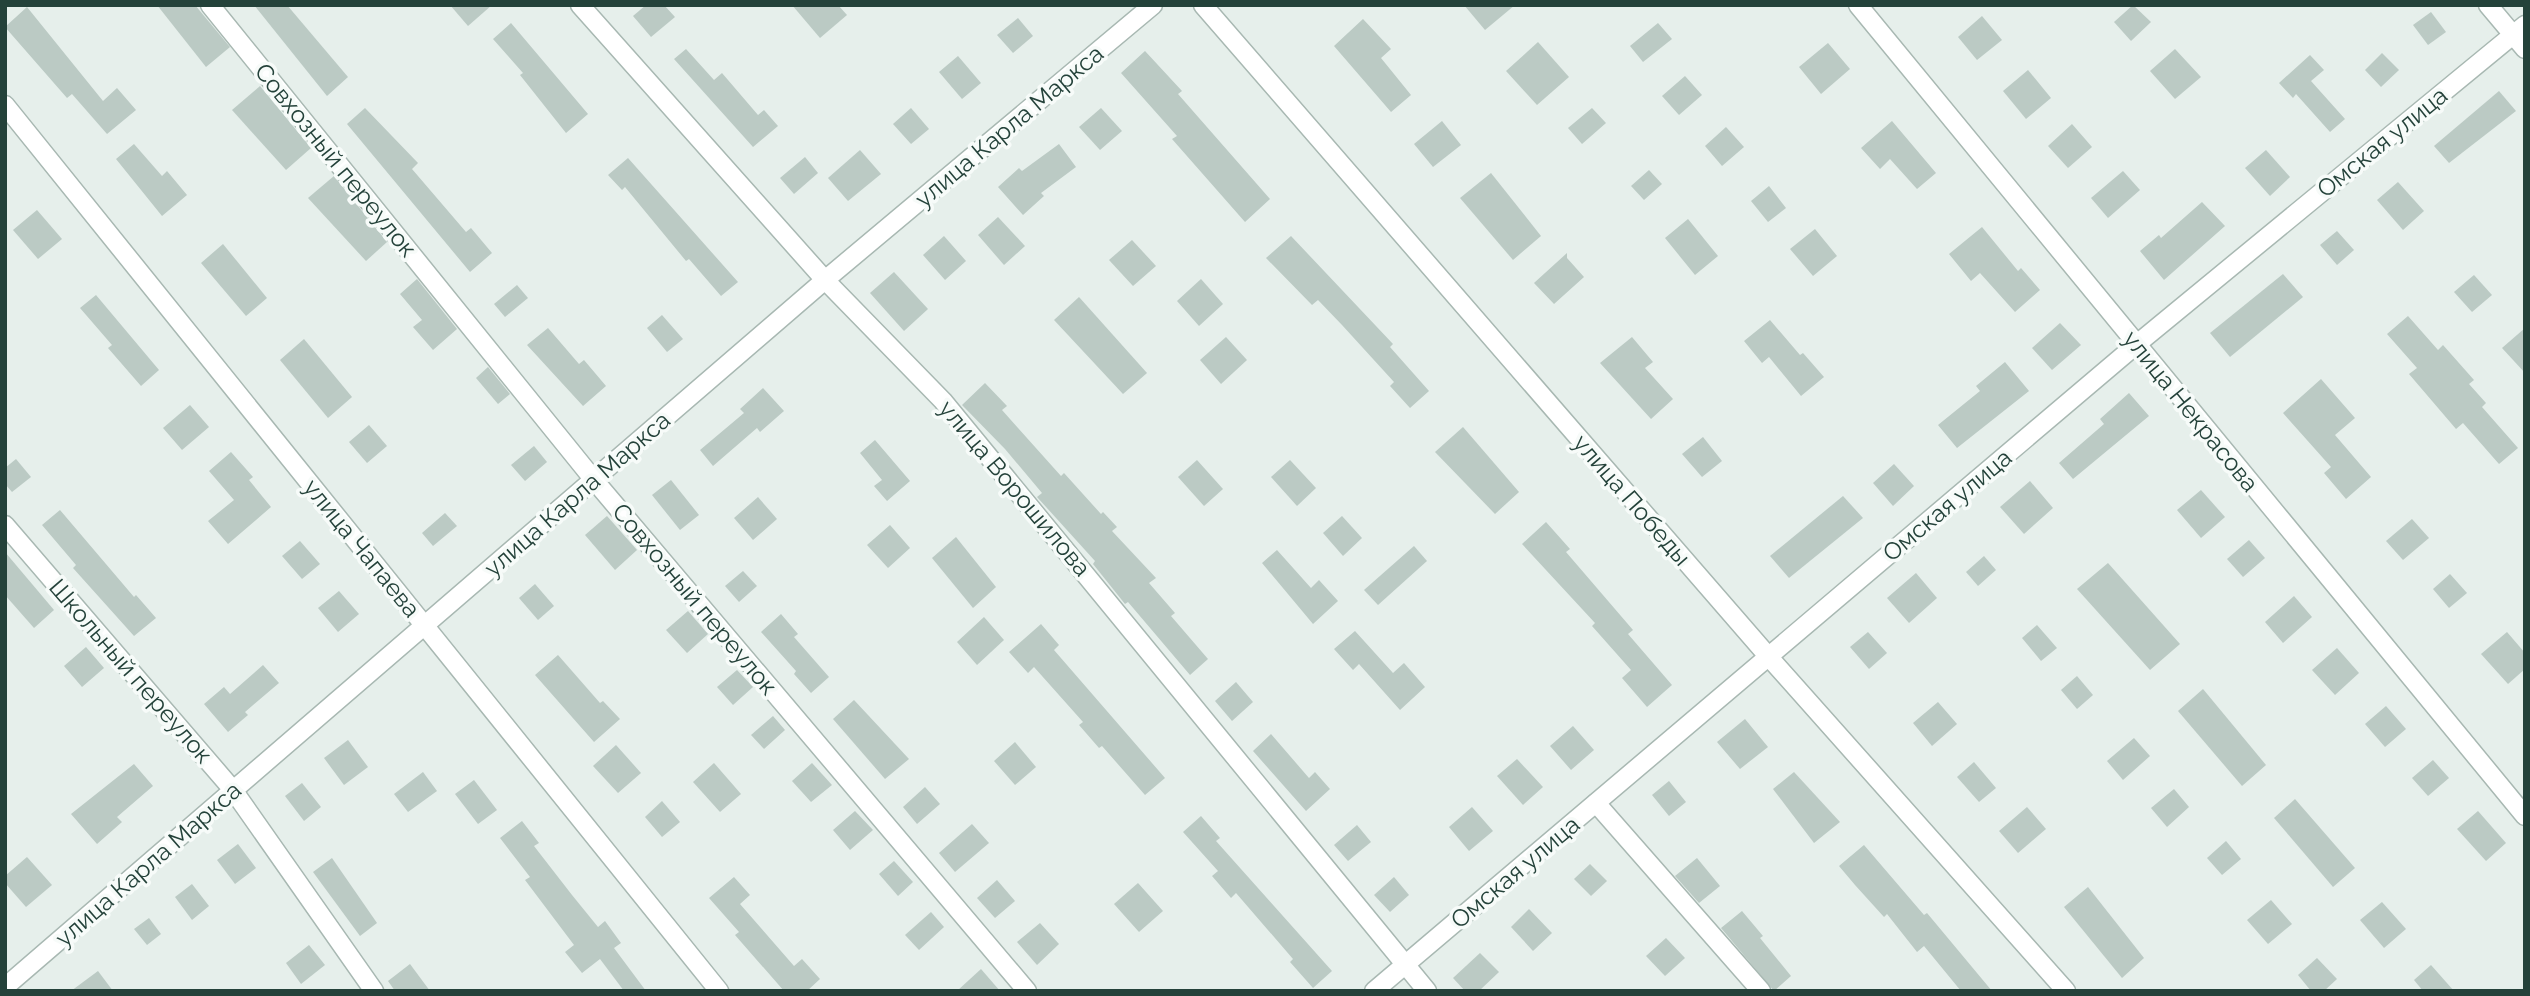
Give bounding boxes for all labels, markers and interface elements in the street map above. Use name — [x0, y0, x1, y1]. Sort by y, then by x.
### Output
street label: улица Карла Маркса — [909, 39, 1109, 213]
street label: Совхозный переулок — [249, 57, 423, 263]
street label: Омская улица — [2311, 81, 2453, 203]
street label: улица Некрасова — [2117, 324, 2265, 498]
street label: улица Ворошилова — [933, 394, 1097, 582]
street label: улица Карла Маркса — [478, 405, 676, 583]
street label: улица Победы — [1567, 428, 1697, 572]
street label: Омская улица — [1877, 443, 2017, 567]
street label: улица Чапаева — [297, 473, 427, 623]
street label: Совхозный переулок — [606, 497, 784, 701]
street label: Школьный переулок — [43, 573, 219, 769]
street label: улица Карла Маркса — [49, 775, 247, 953]
street label: Омская улица — [1445, 810, 1585, 934]

